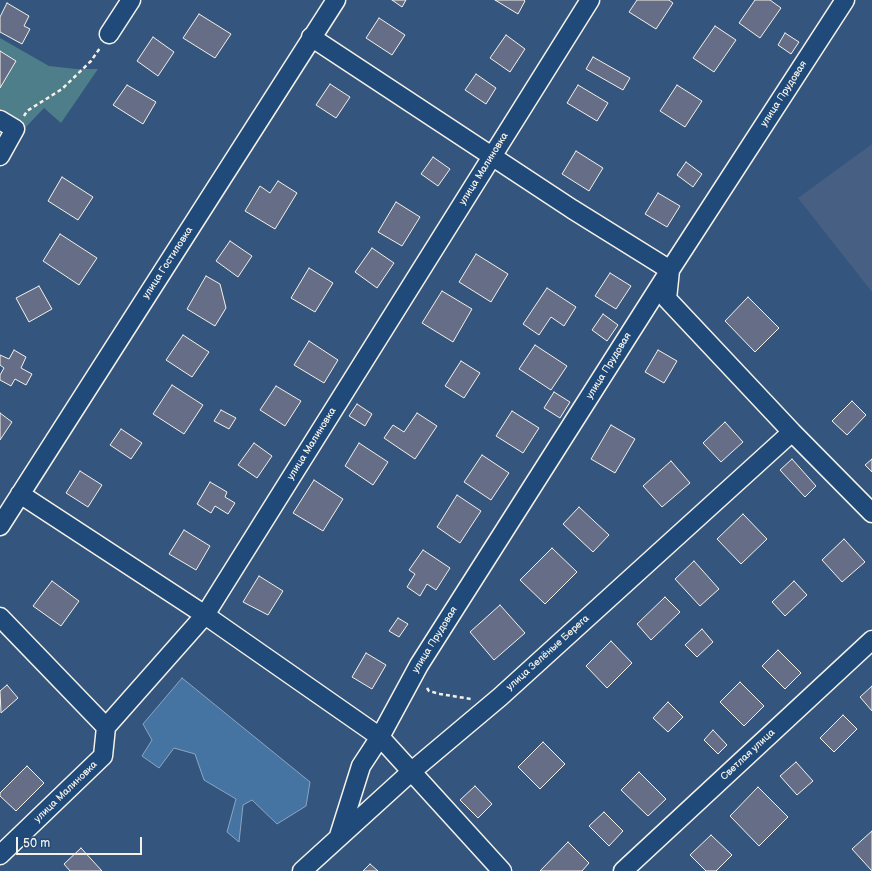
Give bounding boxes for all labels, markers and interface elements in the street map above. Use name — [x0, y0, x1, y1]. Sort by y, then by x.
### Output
street label: улица Прудовая — [758, 59, 810, 129]
street label: улица Малиновка — [457, 131, 511, 207]
street label: улица Гостиловка — [140, 225, 196, 301]
street label: улица Прудовая — [584, 331, 634, 401]
street label: улица Малиновка — [285, 406, 339, 482]
street label: улица Прудовая — [410, 605, 460, 675]
street label: улица Зелёные Берега — [504, 613, 592, 693]
street label: Светлая улица — [718, 727, 778, 783]
street label: улица Малиновка — [32, 759, 100, 825]
scale bar — [18, 829, 144, 855]
text: 50 m — [23, 836, 50, 851]

